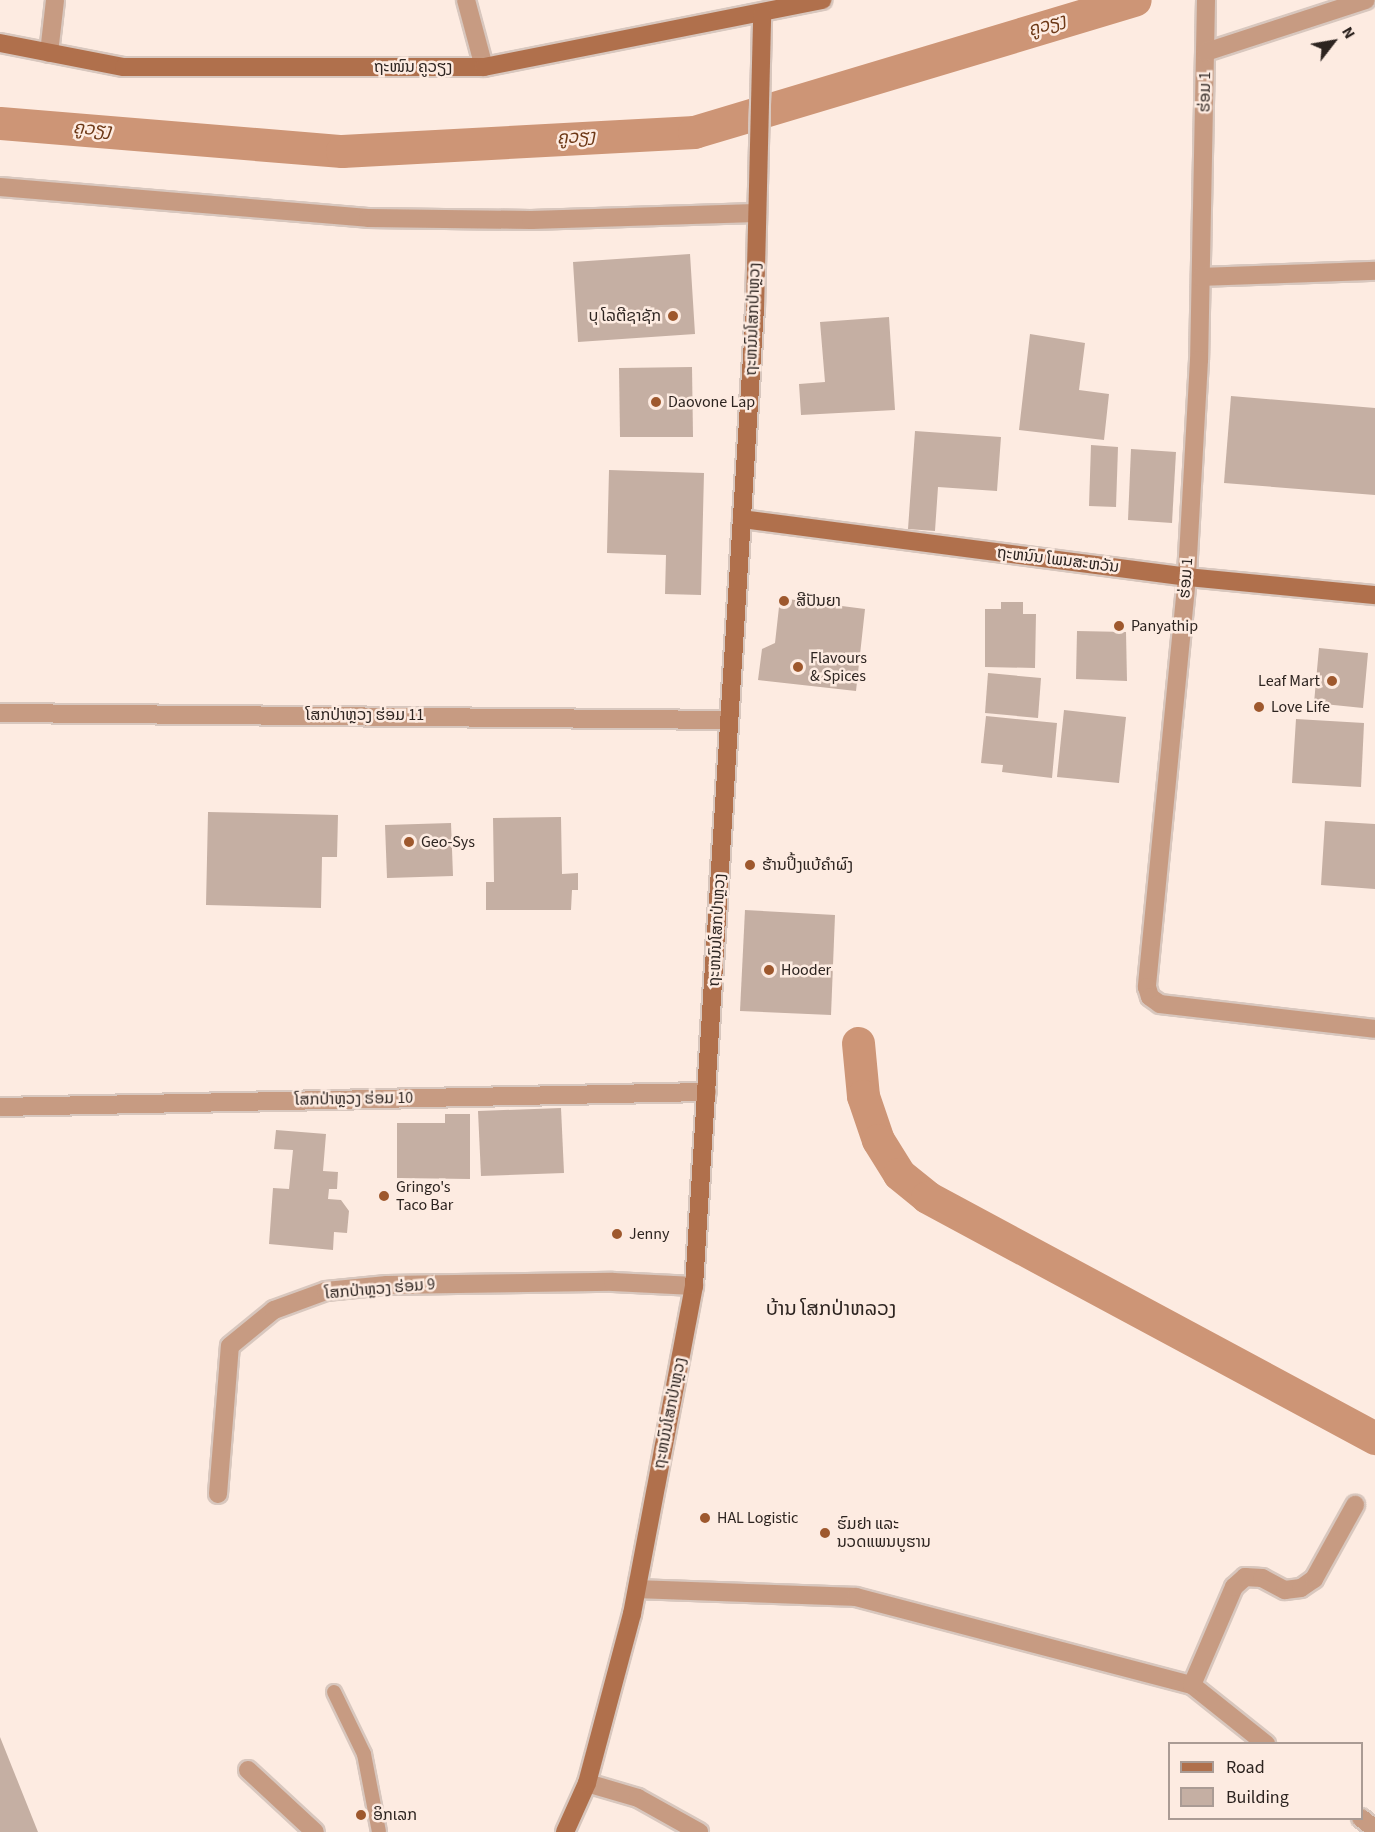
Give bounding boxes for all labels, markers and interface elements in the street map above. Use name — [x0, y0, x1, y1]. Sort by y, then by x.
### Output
water label: ຄູວຽງ — [1025, 10, 1069, 42]
north arrow — [1303, 12, 1363, 72]
text: N — [1336, 22, 1361, 43]
street label: ຖະໜົນ ຄູວຽງ — [374, 57, 452, 77]
street label: ຮ່ອມ 1 — [1195, 71, 1215, 113]
water label: ຄູວຽງ — [72, 118, 112, 142]
water label: ຄູວຽງ — [556, 126, 596, 150]
street label: ຖະຫນົນໂສກປ່າຫຼວງ — [741, 262, 765, 376]
place label: ບຸ ໂລຕີຊາຊັກ — [588, 306, 661, 326]
marker: ບຸ ໂລຕີຊາຊັກ — [666, 309, 680, 323]
place label: Daovone Lap — [668, 392, 755, 412]
marker: Daovone Lap — [649, 395, 663, 409]
street label: ຖະຫນົນ ໂພນສະຫວັນ — [996, 543, 1120, 577]
street label: ຮ່ອມ 1 — [1175, 557, 1197, 599]
place label: ສີປັນຍາ — [796, 591, 841, 611]
marker: ສີປັນຍາ — [777, 594, 791, 608]
place label: Panyathip — [1131, 616, 1198, 636]
marker: Panyathip — [1112, 619, 1126, 633]
place label: Flavours & Spices — [810, 648, 867, 686]
marker: Flavours & Spices — [791, 660, 805, 674]
place label: Leaf Mart — [1258, 671, 1320, 691]
marker: Leaf Mart — [1325, 674, 1339, 688]
place label: Love Life — [1271, 697, 1330, 717]
marker: Love Life — [1252, 700, 1266, 714]
street label: ໂສກປ່າຫຼວງ ຮ່ອມ 11 — [306, 705, 424, 725]
place label: Geo-Sys — [421, 832, 475, 852]
marker: Geo-Sys — [402, 835, 416, 849]
place label: ຮ້ານປິ້ງແບ້ຄຳຜົງ — [762, 855, 853, 875]
marker: ຮ້ານປິ້ງແບ້ຄຳຜົງ — [743, 858, 757, 872]
street label: ຖະຫນົນໂສກປ່າຫຼວງ — [704, 873, 730, 987]
place label: Hooder — [781, 960, 831, 980]
marker: Hooder — [762, 963, 776, 977]
street label: ໂສກປ່າຫຼວງ ຮ່ອມ 10 — [295, 1088, 413, 1110]
place label: Gringo's Taco Bar — [396, 1177, 453, 1215]
marker: Gringo's Taco Bar — [377, 1189, 391, 1203]
place label: Jenny — [629, 1224, 670, 1244]
marker: Jenny — [610, 1227, 624, 1241]
street label: ໂສກປ່າຫຼວງ ຮ່ອມ 9 — [324, 1275, 436, 1303]
district label: ບ້ານ ໂສກປ່າຫລວງ — [766, 1297, 896, 1321]
street label: ຖະຫນົນໂສກປ່າຫຼວງ — [650, 1355, 690, 1471]
place label: HAL Logistic — [717, 1508, 798, 1528]
marker: HAL Logistic — [698, 1511, 712, 1525]
place label: ຮົມຢາ ແລະ ນວດແພນບູຮານ — [837, 1514, 931, 1552]
marker: ຮົມຢາ ແລະ ນວດແພນບູຮານ — [818, 1526, 832, 1540]
legend — [1168, 1742, 1363, 1820]
text: Road — [1226, 1755, 1265, 1780]
text: Building — [1226, 1785, 1289, 1810]
place label: ອິກເລກ — [373, 1805, 417, 1825]
marker: ອິກເລກ — [354, 1808, 368, 1822]

